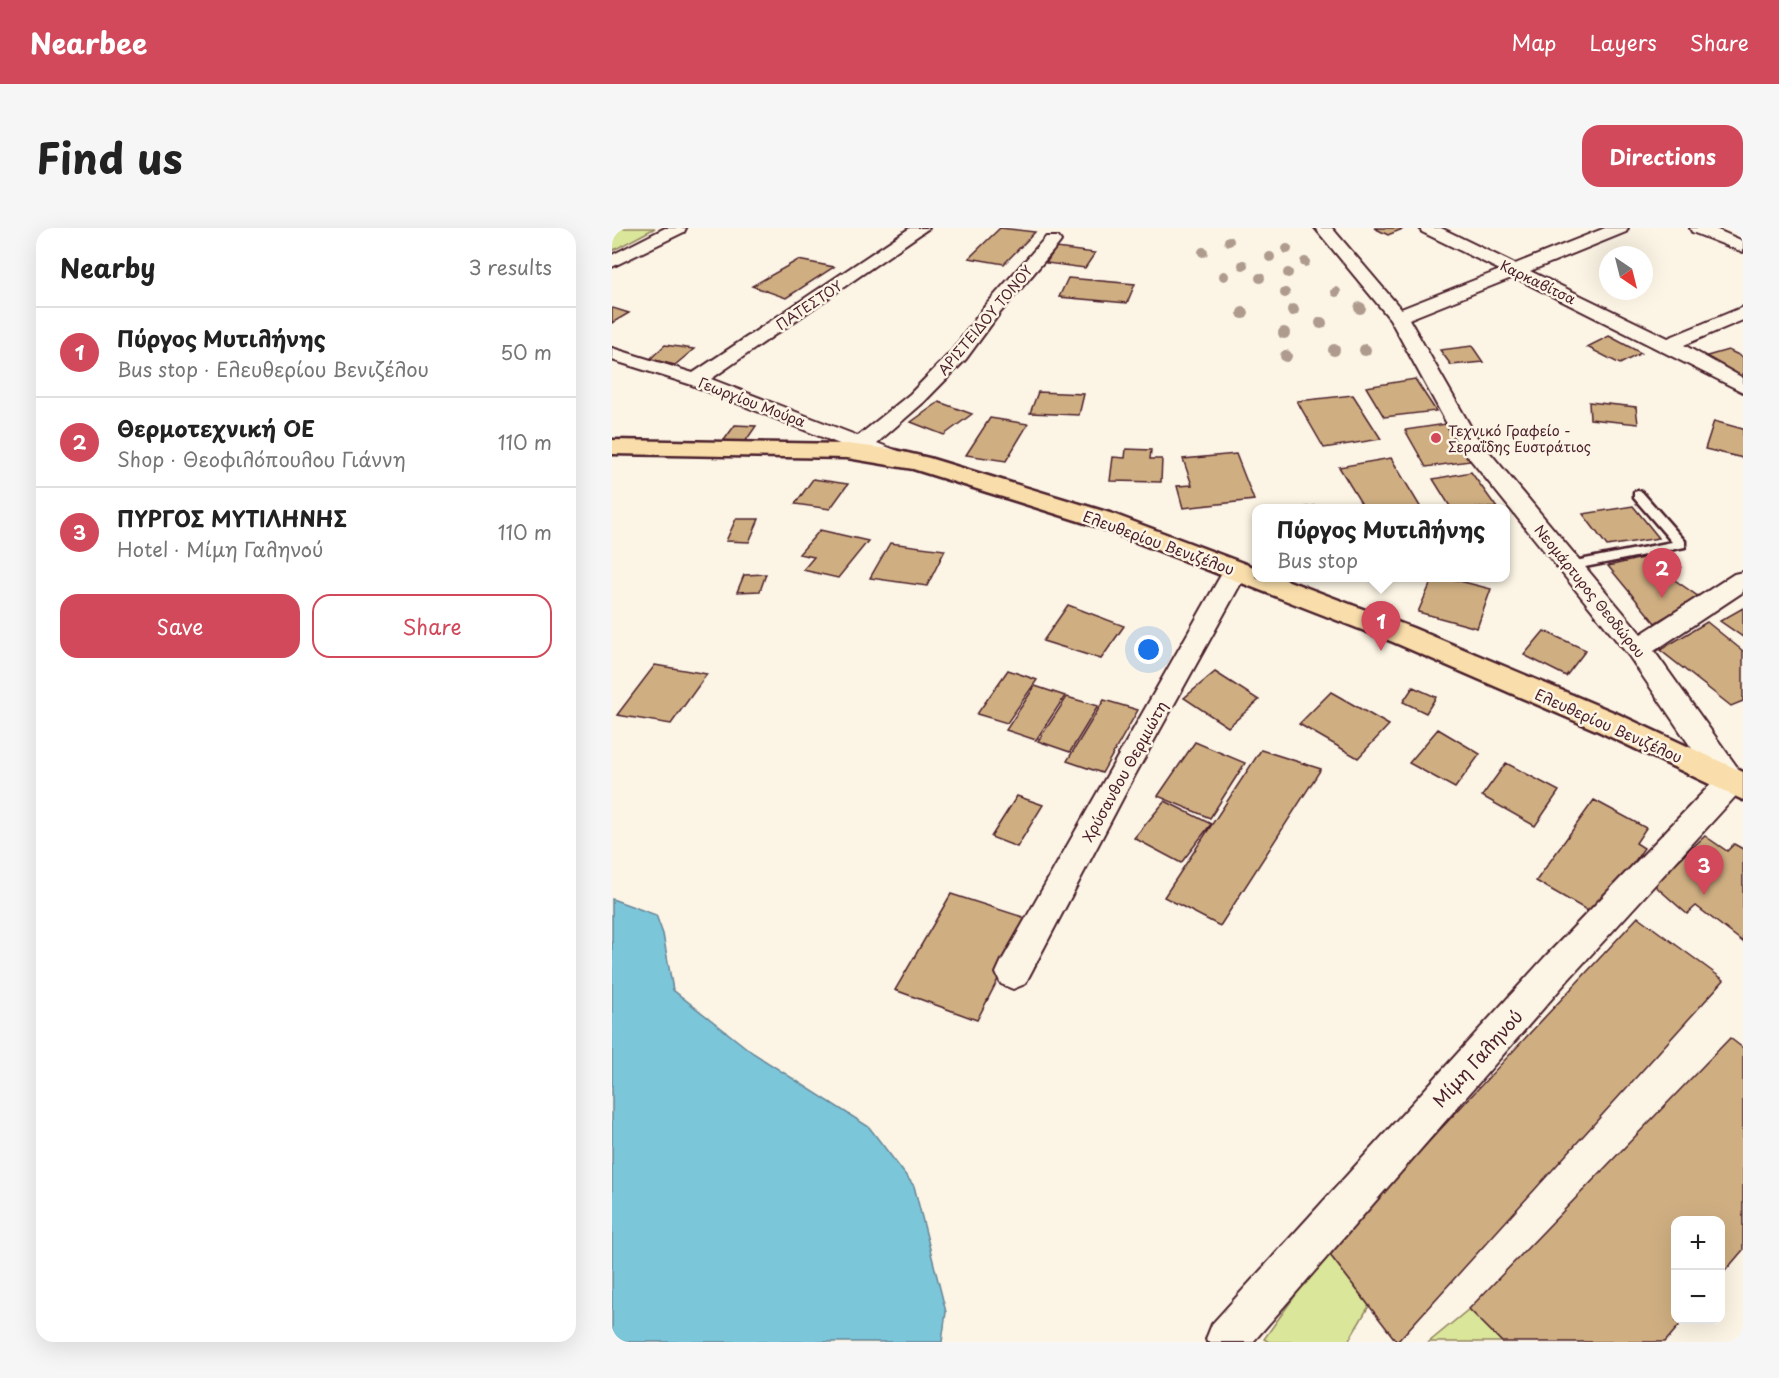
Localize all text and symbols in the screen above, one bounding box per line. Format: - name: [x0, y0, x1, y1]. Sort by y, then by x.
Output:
- text: Nearbee: [30, 21, 147, 64]
- text: Map: [1512, 26, 1556, 58]
- text: Layers: [1589, 26, 1657, 58]
- text: Share: [1690, 26, 1749, 58]
- text: Find us: [36, 125, 183, 188]
- button: Directions: [1582, 125, 1743, 187]
- north arrow: [1599, 246, 1653, 300]
- text: Nearby: [60, 248, 155, 287]
- text: 3 results: [469, 252, 552, 282]
- street label: Καρκαβίτσα: [1497, 255, 1579, 309]
- street label: ΑΡΙΣΤΕΙΔΟΥ ΤΟΝΟΥ: [933, 260, 1038, 379]
- street label: ΠΑΤΕΣΤΟΥ: [772, 275, 847, 335]
- text: Πύργος Μυτιλήνης: [117, 321, 326, 354]
- text: 1: [75, 337, 84, 367]
- text: 50 m: [500, 337, 552, 367]
- text: Bus stop · Ελευθερίου Βενιζέλου: [117, 354, 429, 384]
- street label: Γεωργίου Μούρα: [695, 372, 809, 432]
- text: Θερμοτεχνική ΟΕ: [117, 411, 315, 444]
- place label: Τεχνικό Γραφείο - Σεραΐδης Ευστράτιος: [1448, 420, 1591, 457]
- text: 2: [72, 427, 87, 457]
- text: 110 m: [498, 427, 552, 457]
- marker: Τεχνικό Γραφείο - Σεραΐδης Ευστράτιος: [1429, 431, 1443, 445]
- text: Shop · Θεοφιλόπουλου Γιάννη: [117, 444, 406, 474]
- text: ΠΥΡΓΟΣ ΜΥΤΙΛΗΝΗΣ: [117, 501, 347, 534]
- street label: Ελευθερίου Βενιζέλου: [1080, 504, 1238, 580]
- popup: [1252, 504, 1510, 582]
- text: Πύργος Μυτιλήνης: [1277, 512, 1485, 545]
- text: 3: [73, 517, 86, 547]
- text: 110 m: [498, 517, 552, 547]
- street label: Νεομάρτυρος Θεοδώρου: [1530, 520, 1650, 662]
- text: Hotel · Μίμη Γαληνού: [117, 534, 323, 564]
- text: Bus stop: [1277, 545, 1358, 575]
- pin: 2: [1642, 548, 1682, 598]
- button: Save: [60, 594, 300, 658]
- button: Share: [312, 594, 552, 658]
- pin: 1: [1362, 602, 1400, 651]
- your location: [1134, 635, 1163, 664]
- street label: Ελευθερίου Βενιζέλου: [1531, 682, 1687, 768]
- street label: Χρύσανθου Θερμιώτη: [1076, 696, 1172, 846]
- pin: 3: [1684, 846, 1724, 895]
- street label: Μίμη Γαληνού: [1426, 1003, 1528, 1113]
- map controls: [1671, 1216, 1725, 1324]
- button: +: [1671, 1216, 1725, 1270]
- button: −: [1671, 1270, 1725, 1324]

